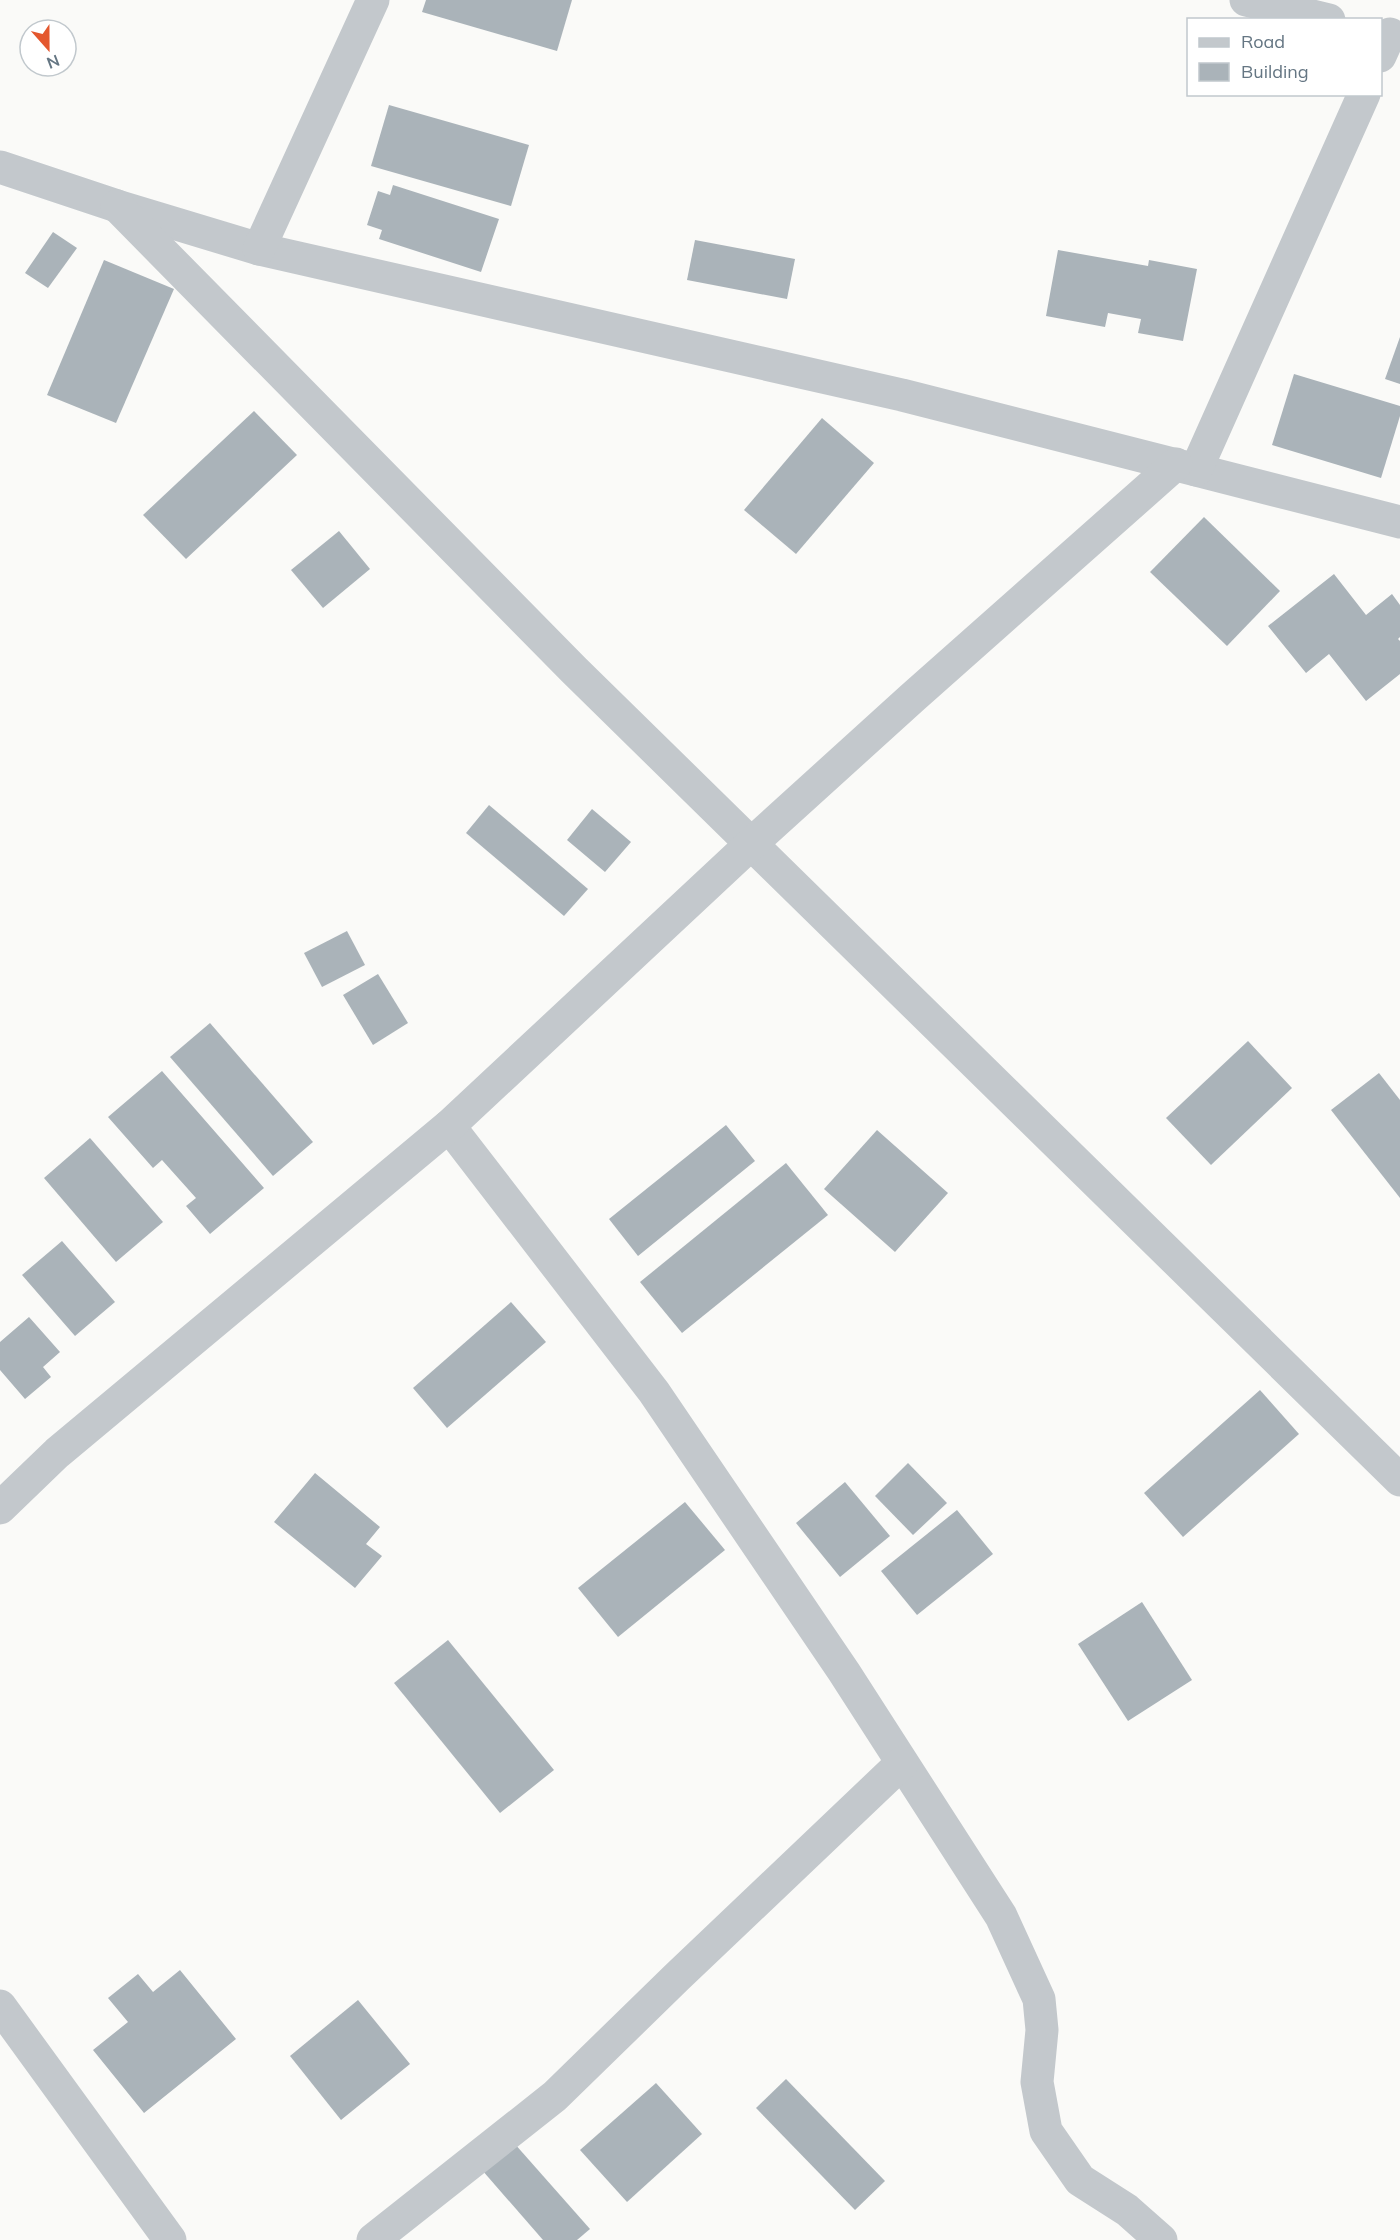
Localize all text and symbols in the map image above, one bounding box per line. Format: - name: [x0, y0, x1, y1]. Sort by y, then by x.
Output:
- north arrow: [18, 18, 78, 78]
- legend: [1187, 18, 1382, 96]
- text: Road: [1241, 30, 1285, 53]
- text: N: [44, 51, 63, 74]
- text: Building: [1241, 60, 1309, 83]

